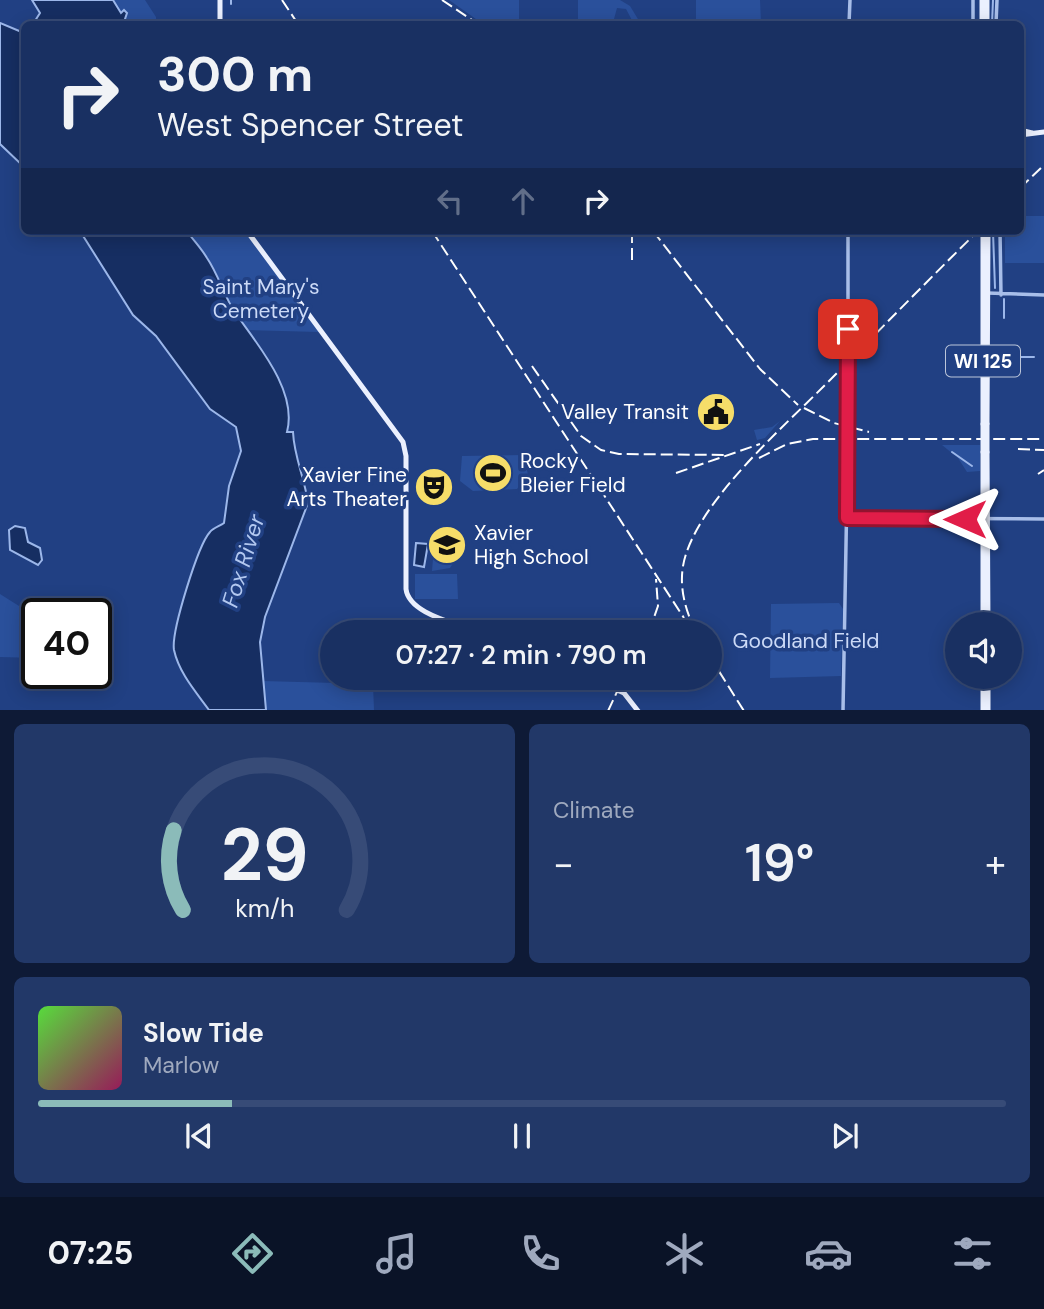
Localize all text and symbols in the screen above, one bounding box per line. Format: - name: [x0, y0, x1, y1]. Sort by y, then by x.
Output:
- text: 300 m: [157, 42, 313, 106]
- icon: right: [42, 49, 133, 140]
- text: West Spencer Street: [157, 104, 464, 146]
- icon: left: [431, 182, 469, 220]
- icon: ahead: [504, 182, 542, 220]
- icon: right: [577, 182, 615, 220]
- park label: Saint Mary's Cemetery: [203, 273, 319, 325]
- pin: [818, 299, 878, 359]
- icon: arrive: [829, 310, 867, 348]
- road number: WI 125: [946, 346, 1020, 376]
- public building icon: Valley Transit: [695, 391, 737, 433]
- place label: Valley Transit: [561, 398, 689, 426]
- place label: Rocky Bleier Field: [520, 447, 626, 499]
- sports icon: Rocky Bleier Field: [472, 452, 514, 494]
- place label: Xavier Fine Arts Theater: [286, 461, 407, 513]
- theatre icon: Xavier Fine Arts Theater: [413, 466, 455, 508]
- position arrow: [928, 482, 1002, 556]
- water label: Fox River: [215, 509, 272, 611]
- place label: Xavier High School: [474, 519, 589, 571]
- school or university icon: Xavier High School: [426, 524, 468, 566]
- speed limit sign: 40: [21, 598, 112, 689]
- map controls: [945, 612, 1022, 689]
- button: sound: [945, 612, 1022, 689]
- park label: Goodland Field: [733, 627, 879, 655]
- text: 07:27 · 2 min · 790 m: [396, 638, 646, 672]
- text: Climate: [553, 795, 635, 825]
- text: 29: [221, 808, 308, 903]
- text: 19°: [745, 829, 814, 897]
- text: −: [553, 839, 574, 889]
- text: +: [985, 839, 1006, 889]
- text: km/h: [235, 891, 294, 924]
- text: Slow Tide: [143, 1016, 264, 1050]
- text: Marlow: [143, 1050, 219, 1080]
- icon: previous: [180, 1117, 218, 1155]
- icon: pause: [503, 1117, 541, 1155]
- icon: next: [826, 1117, 864, 1155]
- icon: directions: [228, 1229, 277, 1278]
- icon: music: [372, 1229, 421, 1278]
- icon: phone: [516, 1229, 565, 1278]
- icon: climate: [660, 1229, 709, 1278]
- icon: car: [804, 1229, 853, 1278]
- icon: filters: [948, 1229, 997, 1278]
- text: 07:25: [47, 1232, 133, 1274]

